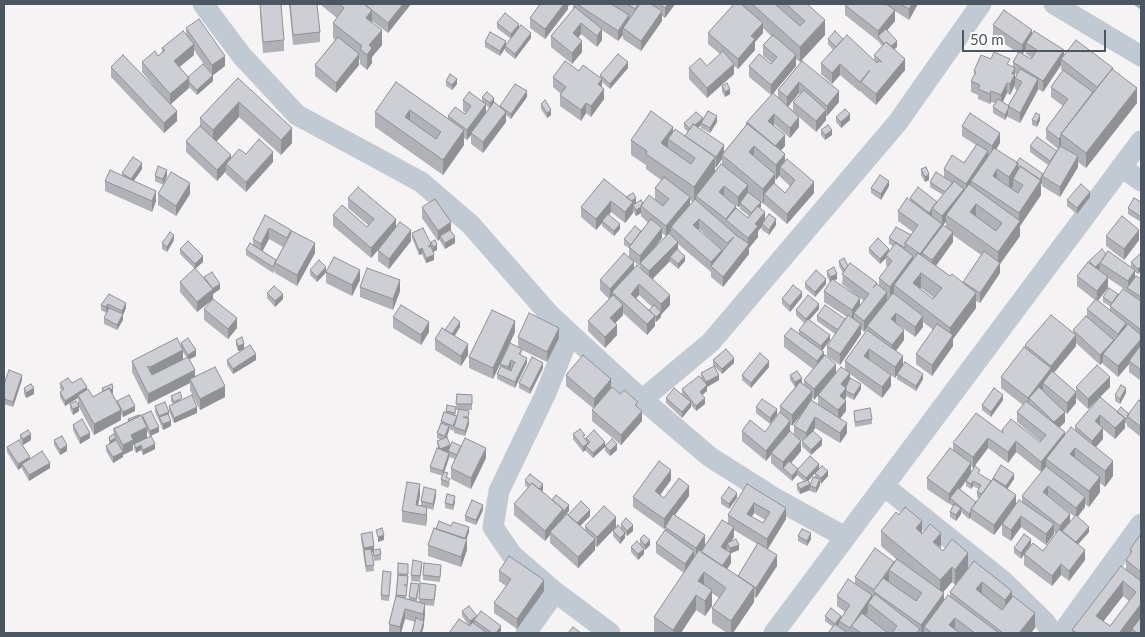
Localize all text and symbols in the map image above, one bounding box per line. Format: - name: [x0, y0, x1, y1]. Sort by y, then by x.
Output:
- scale bar: [965, 20, 1109, 52]
- text: 50 m: [970, 30, 1004, 48]

